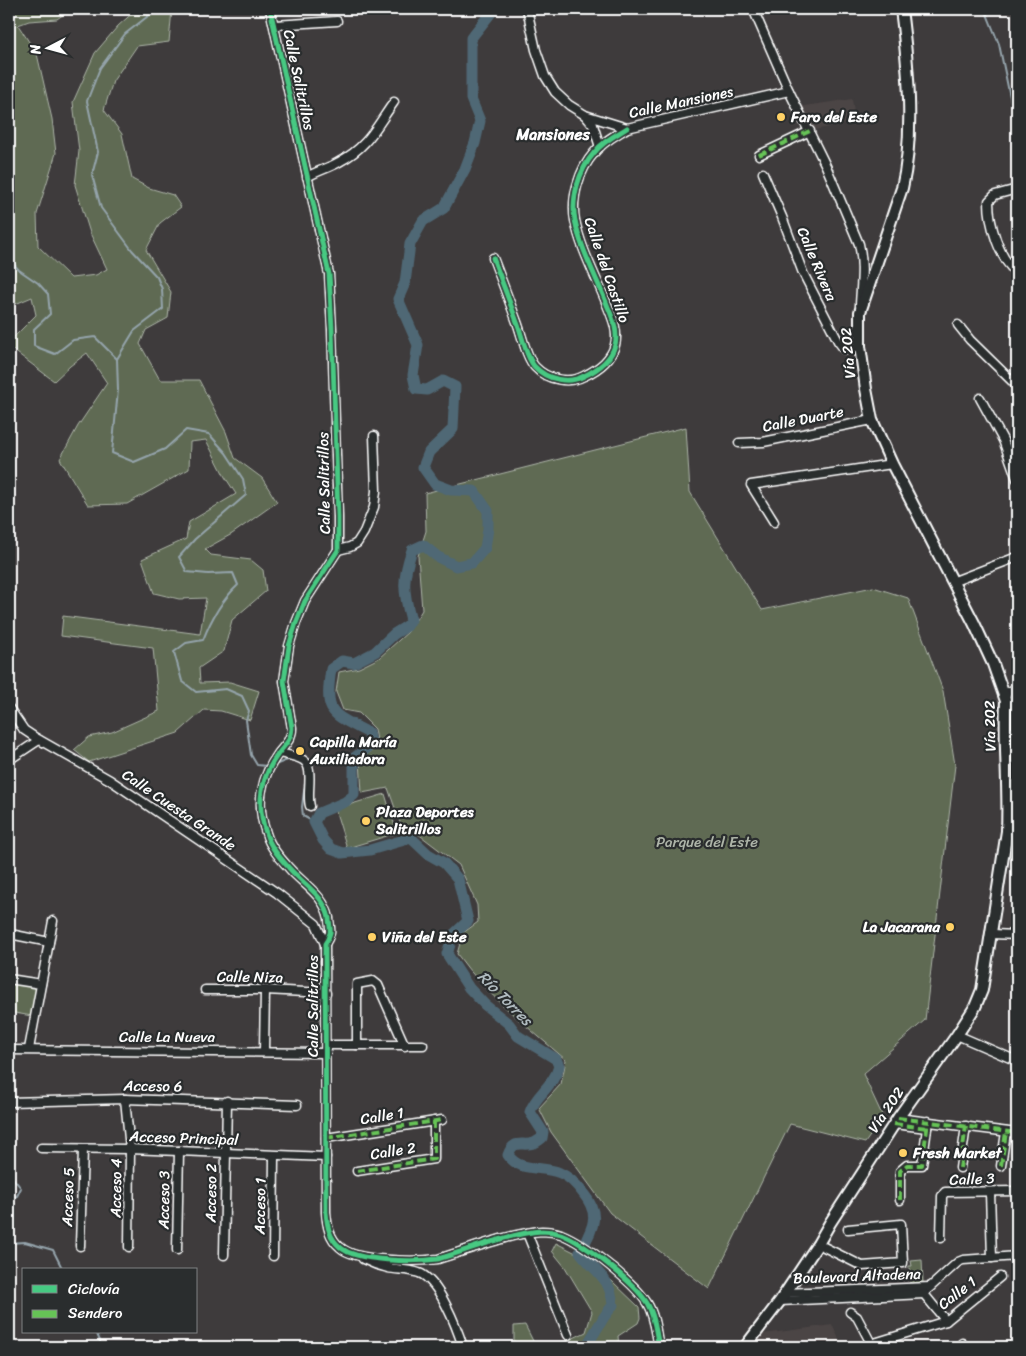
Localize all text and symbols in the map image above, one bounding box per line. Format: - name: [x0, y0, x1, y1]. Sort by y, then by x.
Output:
- north arrow: [22, 22, 72, 72]
- street label: Calle Salitrillos: [276, 27, 322, 133]
- text: N: [23, 43, 49, 56]
- street label: Calle Mansiones: [627, 78, 736, 126]
- place label: Faro del Este: [790, 104, 877, 130]
- marker: Faro del Este: [775, 111, 787, 123]
- district label: Mansiones: [515, 120, 590, 149]
- street label: Calle del Castillo: [577, 214, 637, 327]
- street label: Calle Rivera: [790, 223, 845, 306]
- street label: Vía 202: [833, 326, 863, 380]
- street label: Calle Duarte: [760, 398, 846, 440]
- street label: Calle Salitrillos: [310, 432, 338, 534]
- street label: Vía 202: [977, 700, 1003, 752]
- place label: Capilla María Auxiliadora: [309, 729, 397, 772]
- marker: Capilla María Auxiliadora: [294, 745, 306, 757]
- street label: Calle Cuesta Grande: [117, 762, 242, 858]
- place label: Plaza Deportes Salitrillos: [375, 799, 475, 842]
- marker: Plaza Deportes Salitrillos: [360, 815, 372, 827]
- park label: Parque del Este: [656, 829, 758, 855]
- place label: La Jacarana: [863, 914, 940, 940]
- marker: La Jacarana: [944, 921, 956, 933]
- place label: Viña del Este: [382, 924, 467, 950]
- marker: Viña del Este: [366, 931, 378, 943]
- street label: Calle Salitrillos: [300, 955, 326, 1057]
- street label: Calle Niza: [217, 963, 284, 991]
- water label: Río Torres: [470, 963, 541, 1034]
- street label: Calle La Nueva: [119, 1024, 216, 1050]
- street label: Acceso 6: [122, 1072, 183, 1100]
- street label: Vía 202: [861, 1081, 911, 1139]
- street label: Calle 1: [358, 1100, 406, 1132]
- street label: Acceso Principal: [128, 1123, 240, 1153]
- street label: Calle 2: [368, 1135, 418, 1167]
- place label: Fresh Market: [912, 1140, 1002, 1166]
- marker: Fresh Market: [897, 1147, 909, 1159]
- street label: Acceso 4: [102, 1158, 130, 1219]
- street label: Acceso 2: [197, 1163, 225, 1224]
- street label: Calle 3: [949, 1165, 995, 1193]
- street label: Acceso 5: [54, 1167, 82, 1228]
- street label: Acceso 3: [150, 1171, 178, 1230]
- street label: Acceso 1: [246, 1177, 273, 1236]
- street label: Boulevard Altadena: [793, 1261, 922, 1291]
- legend: [22, 1268, 198, 1334]
- street label: Calle 1: [932, 1269, 982, 1317]
- text: Ciclovía: [68, 1276, 120, 1302]
- text: Sendero: [68, 1300, 123, 1326]

